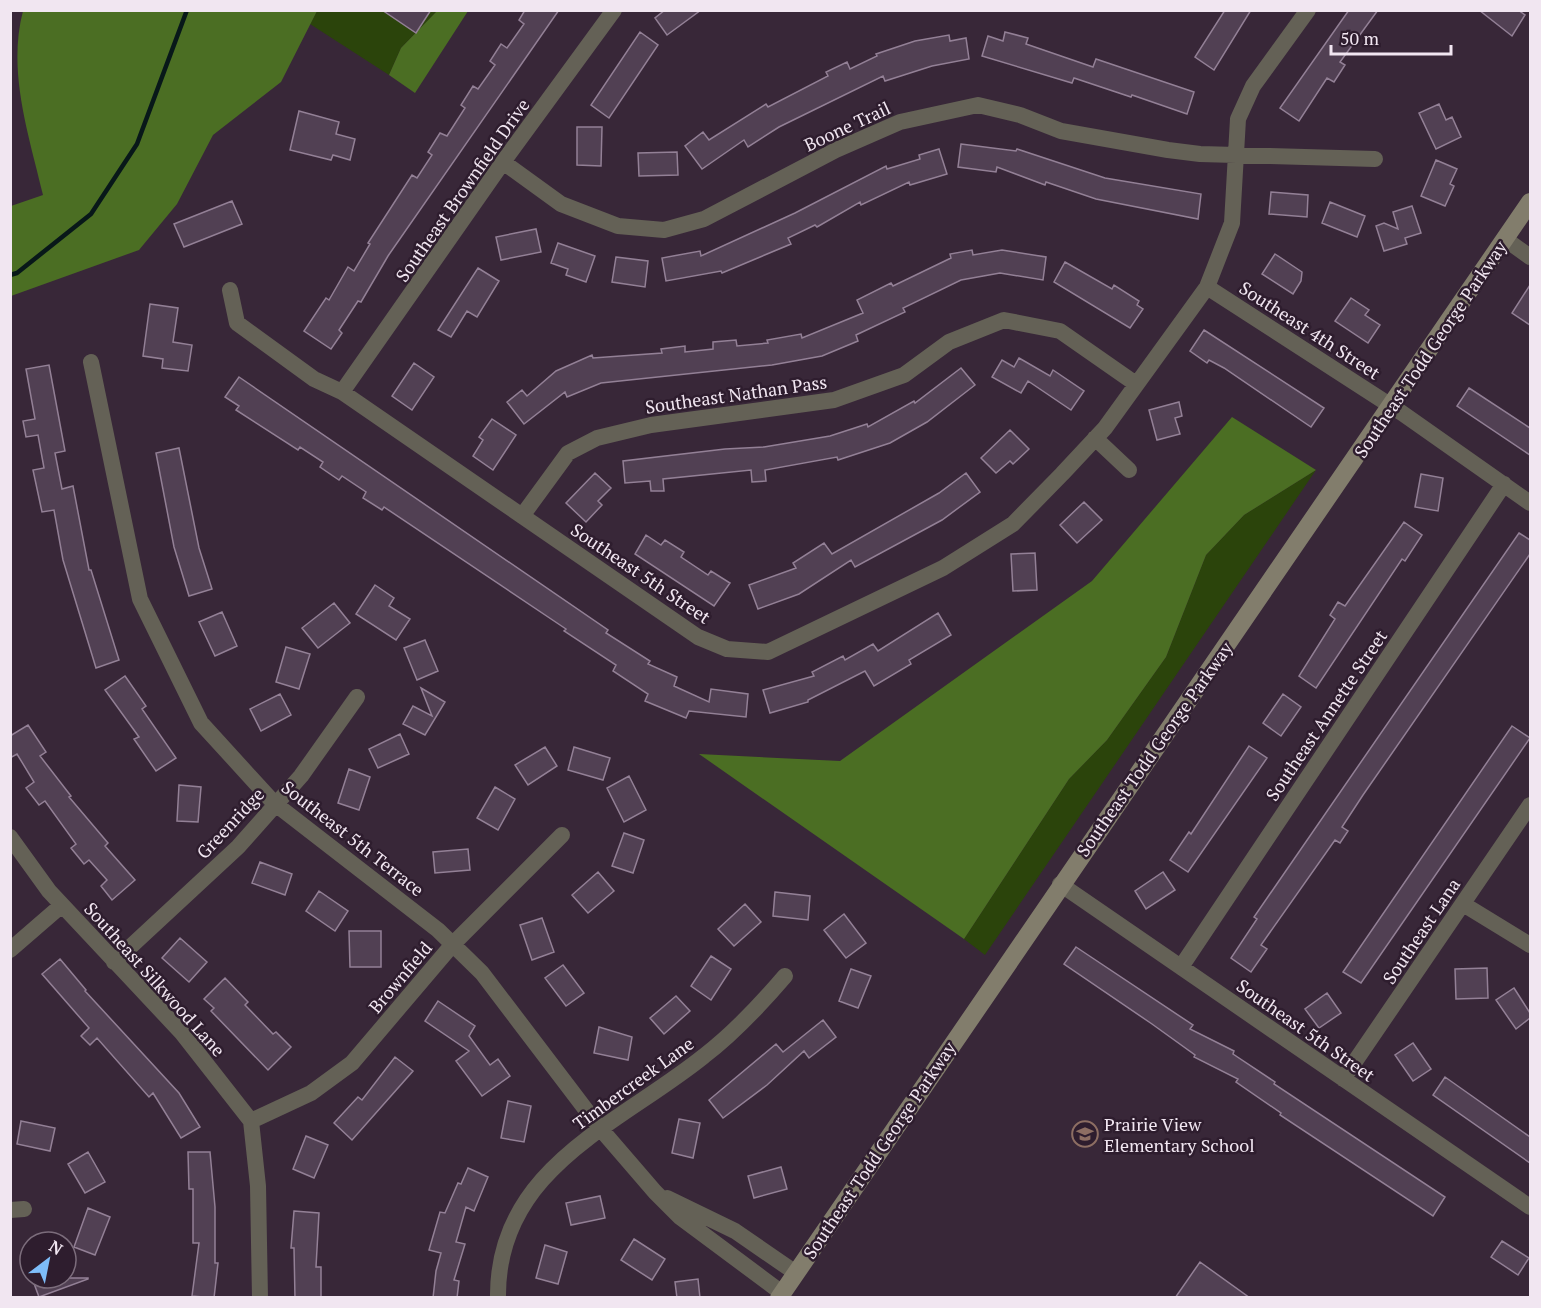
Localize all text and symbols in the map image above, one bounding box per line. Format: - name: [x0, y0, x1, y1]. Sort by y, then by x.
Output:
- scale bar: [1331, 18, 1451, 56]
- text: 50 m: [1340, 26, 1380, 50]
- street label: Southeast Brownfield Drive: [390, 94, 534, 286]
- street label: Boone Trail: [800, 96, 894, 156]
- street label: Southeast Todd George Parkway: [1348, 235, 1512, 462]
- street label: Southeast 4th Street: [1235, 275, 1385, 385]
- street label: Southeast Nathan Pass: [644, 369, 828, 419]
- street label: Southeast 5th Street: [567, 517, 716, 629]
- street label: Southeast Annette Street: [1260, 625, 1392, 805]
- street label: Southeast Todd George Parkway: [1070, 636, 1238, 861]
- street label: Southeast 5th Terrace: [277, 775, 429, 901]
- street label: Greenridge: [191, 782, 269, 864]
- street label: Southeast Lana: [1377, 873, 1465, 989]
- street label: Southeast Silkwood Lane: [79, 897, 231, 1061]
- street label: Brownfield: [363, 936, 437, 1018]
- street label: Southeast 5th Street: [1232, 973, 1380, 1087]
- street label: Timbercreek Lane: [568, 1031, 698, 1135]
- street label: Southeast Todd George Parkway: [797, 1036, 961, 1263]
- place label: Prairie View Elementary School: [1104, 1112, 1255, 1157]
- school or university icon: Prairie View Elementary School: [1070, 1119, 1100, 1149]
- north arrow: [18, 1230, 78, 1290]
- text: N: [45, 1235, 67, 1260]

